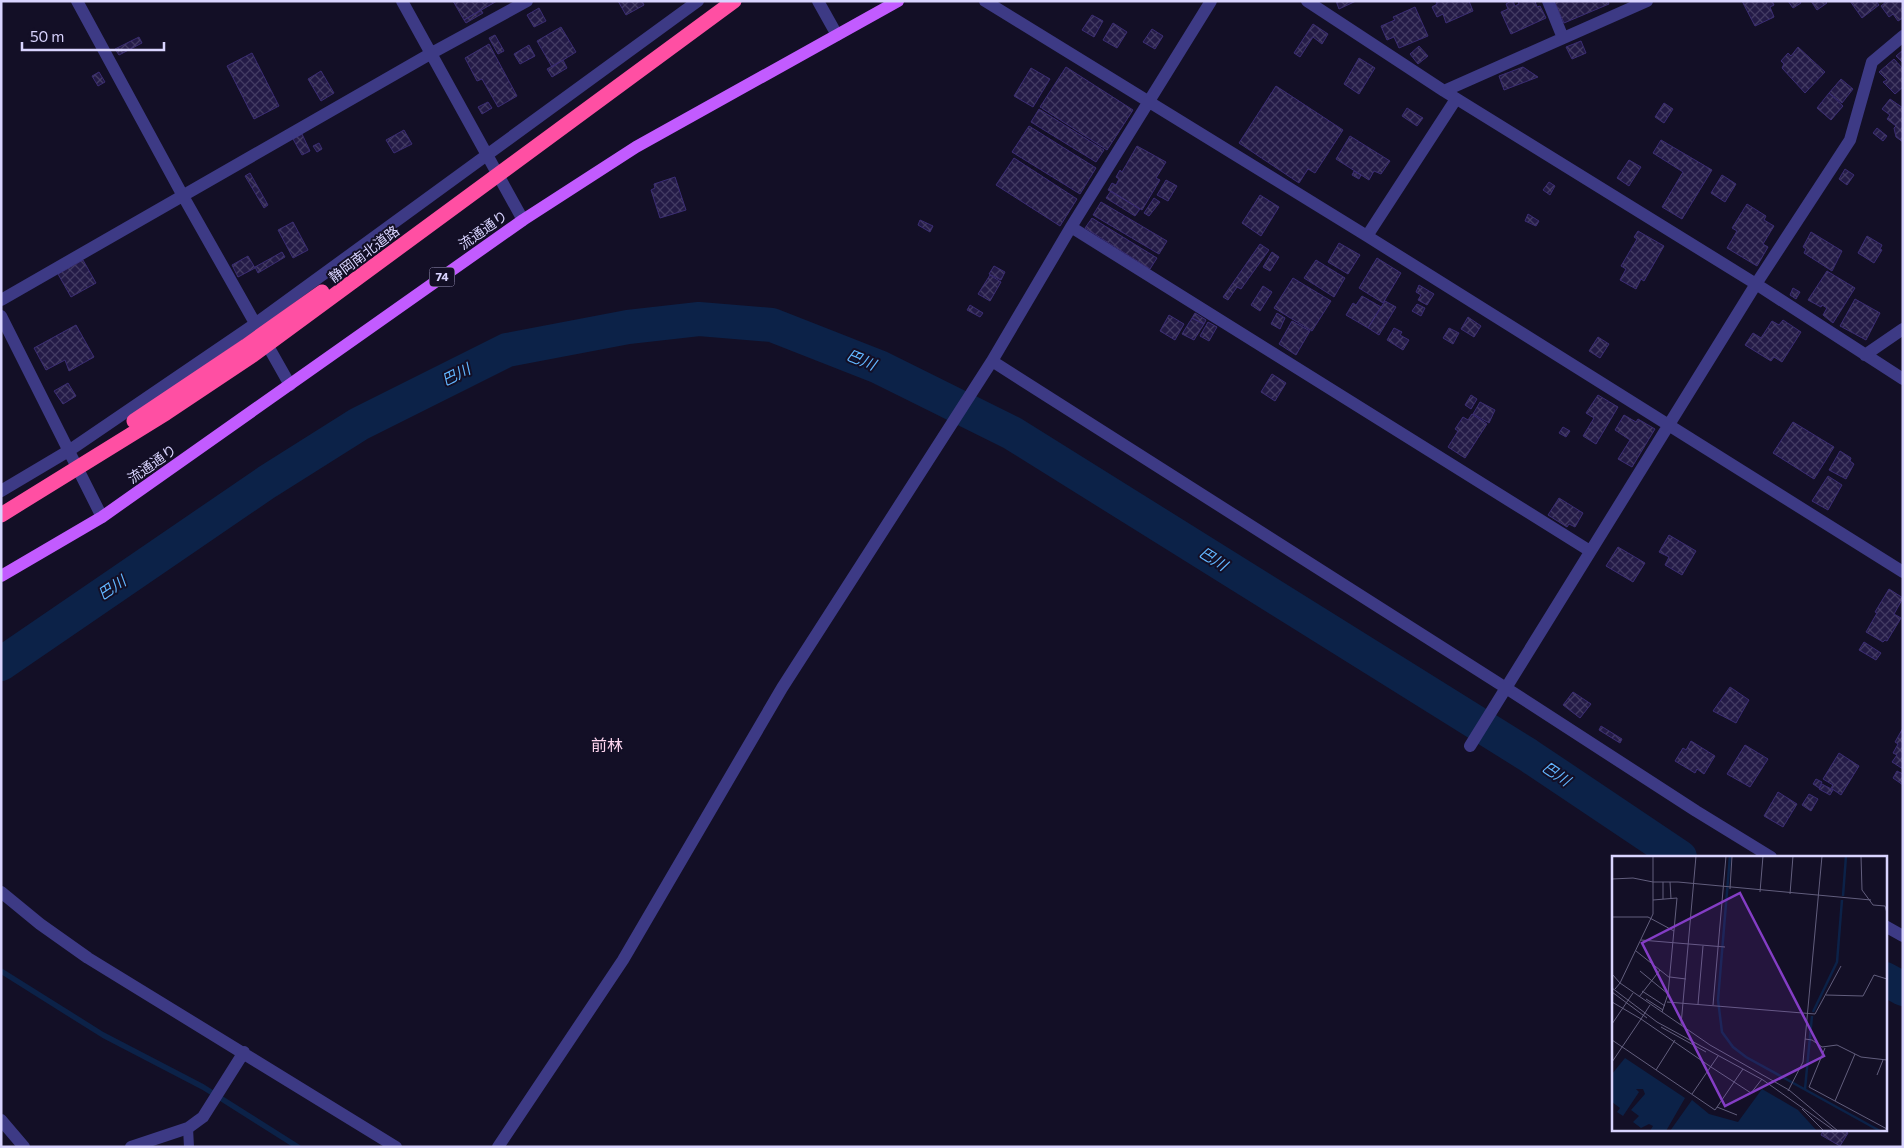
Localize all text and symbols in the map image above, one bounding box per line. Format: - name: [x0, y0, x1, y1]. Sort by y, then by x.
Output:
- scale bar: [22, 20, 165, 52]
- text: 50 m: [30, 27, 64, 45]
- street label: 流通通り: [455, 207, 511, 253]
- street label: 静岡南北道路: [325, 222, 402, 286]
- road number: 74: [430, 268, 454, 286]
- water label: 巴川: [844, 345, 881, 374]
- water label: 巴川: [438, 358, 475, 389]
- street label: 流通通り: [124, 441, 180, 487]
- water label: 巴川: [1196, 543, 1233, 575]
- water label: 巴川: [94, 570, 131, 603]
- district label: 前林: [591, 735, 623, 754]
- water label: 巴川: [1539, 757, 1576, 790]
- inset map: [1612, 856, 1886, 1130]

